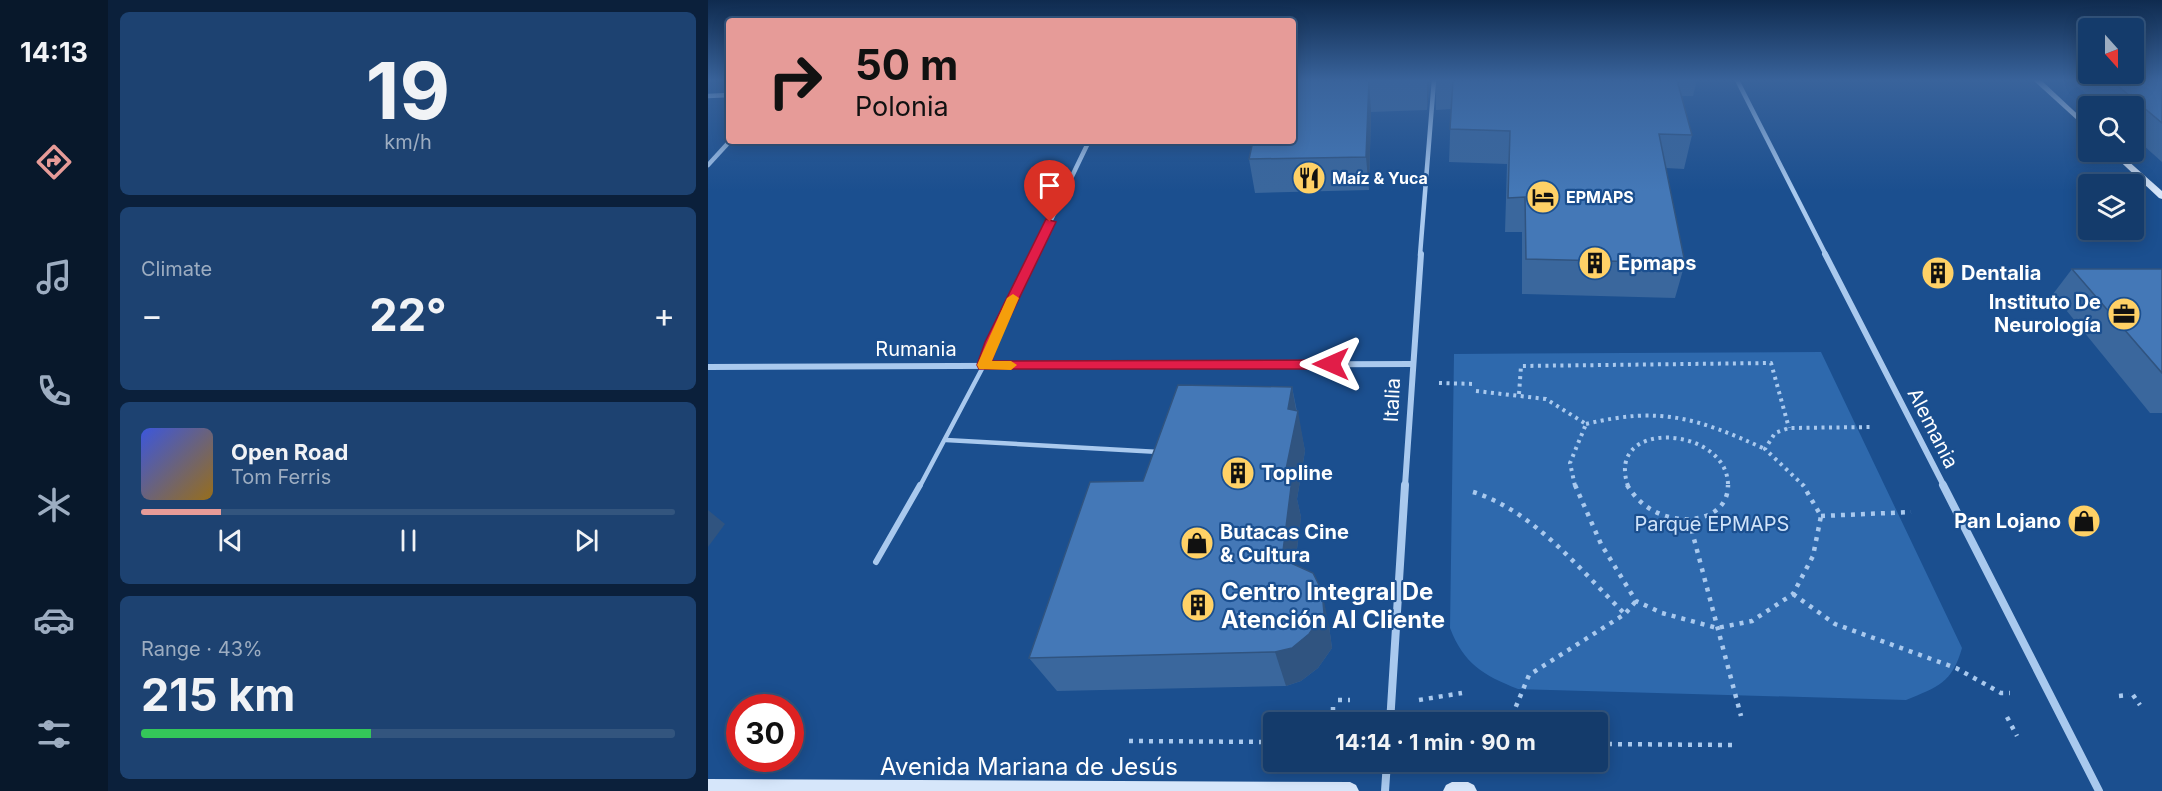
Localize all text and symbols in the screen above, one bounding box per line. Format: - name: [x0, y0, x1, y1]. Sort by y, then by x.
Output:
- north arrow: [2078, 18, 2144, 84]
- map controls: [2078, 18, 2144, 240]
- text: 14:13: [20, 36, 88, 69]
- text: 50 m: [855, 39, 958, 90]
- icon: right: [756, 42, 834, 120]
- text: 19: [366, 43, 450, 138]
- text: Polonia: [855, 90, 949, 123]
- button: search: [2078, 96, 2144, 162]
- text: km/h: [384, 130, 432, 154]
- icon: directions: [33, 141, 75, 183]
- pin: [1024, 160, 1075, 222]
- restaurant icon: Maíz & Yuca: [1291, 160, 1327, 196]
- place label: Maíz & Yuca: [1332, 168, 1428, 188]
- icon: arrive: [1033, 169, 1066, 202]
- button: layers: [2078, 174, 2144, 240]
- hotel icon: EPMAPS: [1525, 179, 1561, 215]
- place label: EPMAPS: [1566, 187, 1634, 207]
- building icon: Epmaps: [1577, 245, 1613, 281]
- place label: Epmaps: [1618, 251, 1696, 275]
- building icon: Dentalia: [1920, 255, 1956, 291]
- icon: music: [33, 256, 75, 298]
- text: Climate: [141, 257, 212, 281]
- place label: Dentalia: [1961, 261, 2041, 285]
- text: 22°: [369, 287, 447, 342]
- place label: Instituto De Neurología: [1989, 290, 2101, 337]
- text: −: [141, 295, 163, 335]
- text: +: [653, 295, 675, 335]
- office icon: Instituto De Neurología: [2106, 296, 2142, 332]
- position arrow: [1299, 332, 1363, 396]
- street label: Rumania: [875, 337, 957, 361]
- icon: phone: [33, 370, 75, 412]
- street label: Italia: [1379, 377, 1405, 423]
- street label: Alemania: [1903, 384, 1963, 472]
- text: Open Road: [231, 439, 348, 465]
- building icon: Topline: [1220, 455, 1256, 491]
- place label: Topline: [1261, 461, 1333, 485]
- text: Tom Ferris: [231, 465, 331, 489]
- icon: climate: [33, 484, 75, 526]
- shop icon: Pan Lojano: [2066, 503, 2102, 539]
- place label: Pan Lojano: [1954, 509, 2061, 533]
- park label: Parque EPMAPS: [1635, 512, 1789, 536]
- place label: Butacas Cine & Cultura: [1220, 520, 1349, 567]
- icon: previous: [214, 524, 247, 557]
- icon: pause: [392, 524, 425, 557]
- icon: next: [570, 524, 603, 557]
- shop icon: Butacas Cine & Cultura: [1179, 525, 1215, 561]
- place label: Centro Integral De Atención Al Cliente: [1221, 577, 1445, 634]
- building icon: Centro Integral De Atención Al Cliente: [1180, 587, 1216, 623]
- icon: car: [33, 599, 75, 641]
- text: Range · 43%: [141, 637, 263, 661]
- text: 215 km: [141, 667, 295, 722]
- speed limit sign: 30: [726, 694, 804, 772]
- icon: filters: [33, 713, 75, 755]
- text: 14:14 · 1 min · 90 m: [1335, 729, 1536, 755]
- street label: Avenida Mariana de Jesús: [880, 752, 1178, 781]

